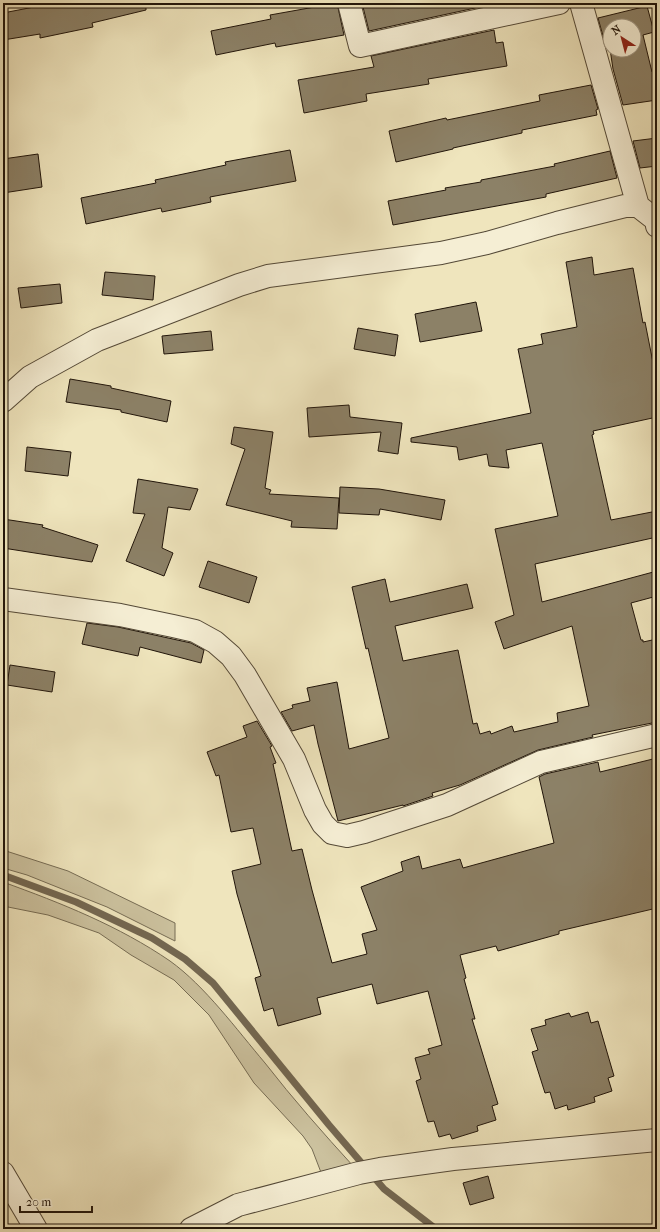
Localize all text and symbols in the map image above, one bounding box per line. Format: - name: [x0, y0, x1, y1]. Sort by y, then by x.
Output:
- north arrow: [602, 18, 642, 58]
- text: N: [609, 22, 624, 38]
- scale bar: [20, 1188, 92, 1214]
- text: 20 m: [26, 1195, 51, 1209]

